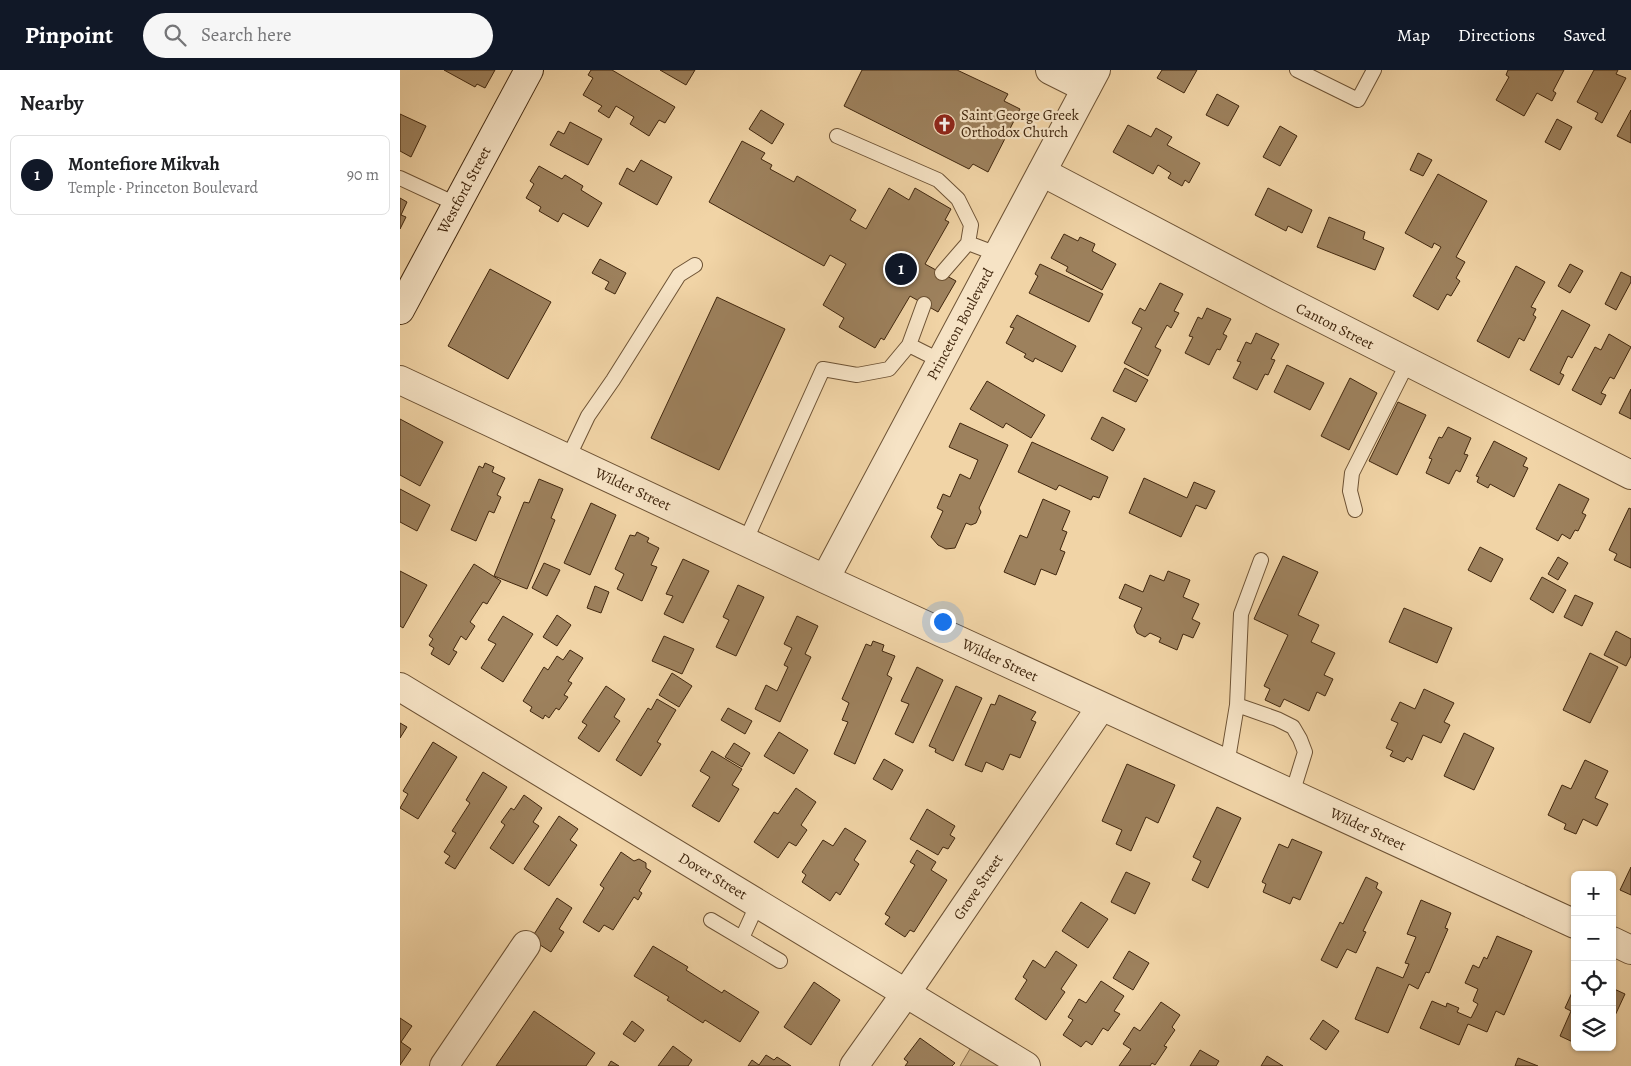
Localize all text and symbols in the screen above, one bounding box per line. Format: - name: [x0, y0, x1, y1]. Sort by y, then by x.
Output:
- search box: [143, 13, 493, 58]
- text: Pinpoint: [25, 19, 113, 51]
- icon: search: [161, 21, 189, 49]
- text: Search here: [201, 22, 291, 48]
- text: Map: [1397, 23, 1430, 47]
- text: Directions: [1458, 23, 1535, 47]
- text: Saved: [1563, 23, 1606, 47]
- text: Nearby: [20, 89, 83, 117]
- place label: Saint George Greek Orthodox Church: [961, 105, 1080, 142]
- church icon: Saint George Greek Orthodox Church: [933, 112, 957, 136]
- street label: Westford Street: [432, 143, 495, 238]
- text: Montefiore Mikvah: [68, 151, 220, 177]
- text: 1: [34, 164, 40, 186]
- text: 90 m: [347, 164, 379, 186]
- text: Temple · Princeton Boulevard: [68, 177, 258, 199]
- pin: 1: [885, 250, 917, 288]
- street label: Princeton Boulevard: [922, 263, 999, 384]
- street label: Canton Street: [1293, 298, 1377, 354]
- street label: Wilder Street: [591, 462, 674, 515]
- your location: [930, 609, 956, 635]
- street label: Wilder Street: [958, 633, 1041, 686]
- street label: Wilder Street: [1326, 802, 1409, 855]
- street label: Dover Street: [675, 848, 751, 904]
- street label: Grove Street: [949, 850, 1007, 924]
- map controls: [1571, 871, 1616, 1051]
- button: +: [1571, 871, 1616, 916]
- button: −: [1571, 916, 1616, 961]
- button: locate: [1571, 961, 1616, 1006]
- button: layers: [1571, 1006, 1616, 1051]

